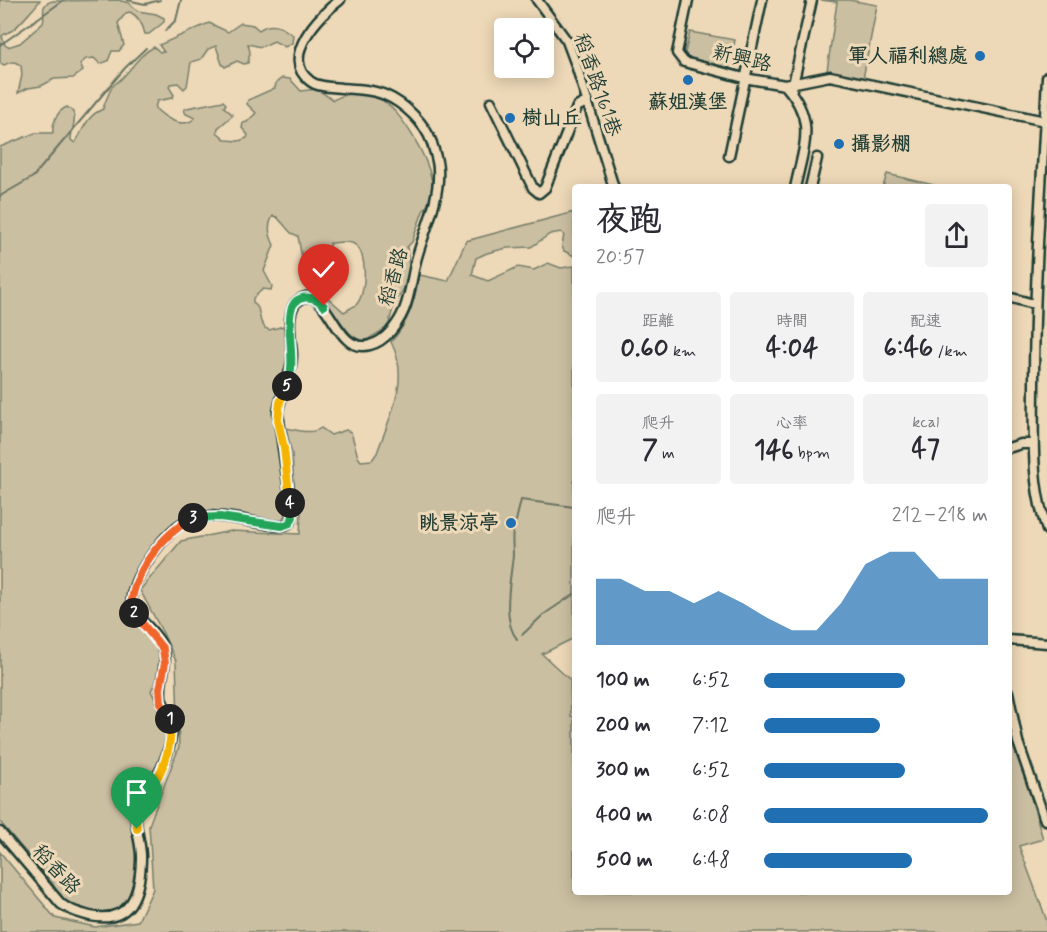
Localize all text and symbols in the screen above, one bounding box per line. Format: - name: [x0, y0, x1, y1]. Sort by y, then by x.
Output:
- map controls: [494, 18, 554, 78]
- button: locate: [494, 18, 554, 78]
- street label: 稻香路161巷: [567, 30, 628, 141]
- street label: 新興路: [710, 39, 775, 79]
- place label: 軍人福利總處: [848, 43, 968, 70]
- marker: 軍人福利總處: [973, 49, 987, 63]
- marker: 蘇姐漢堡: [681, 73, 695, 87]
- place label: 蘇姐漢堡: [648, 89, 728, 116]
- place label: 樹山丘: [522, 105, 582, 132]
- marker: 樹山丘: [503, 111, 517, 125]
- place label: 攝影棚: [851, 131, 911, 158]
- marker: 攝影棚: [832, 137, 846, 151]
- text: 夜跑: [596, 199, 662, 243]
- button: share: [925, 204, 988, 267]
- street label: 稻香路: [373, 243, 416, 310]
- pin: [298, 244, 349, 306]
- text: 20:57: [596, 244, 645, 271]
- icon: check: [307, 253, 340, 286]
- text: 距離: [642, 311, 674, 332]
- text: 時間: [776, 311, 808, 332]
- text: 配速: [910, 311, 942, 332]
- text: 0.60: [620, 332, 669, 366]
- text: 4:04: [766, 332, 818, 366]
- text: 6:46: [883, 332, 933, 366]
- text: km: [669, 341, 696, 362]
- text: /km: [933, 341, 968, 362]
- pin: 5: [272, 371, 302, 401]
- text: 5: [282, 375, 292, 396]
- text: kcal: [912, 412, 939, 433]
- text: 爬升: [642, 413, 674, 434]
- text: 心率: [776, 413, 808, 434]
- text: 47: [912, 433, 940, 467]
- text: 7: [642, 434, 658, 468]
- text: 146: [754, 434, 794, 468]
- text: m: [658, 443, 675, 464]
- text: bpm: [794, 443, 830, 464]
- pin: 4: [275, 488, 305, 518]
- text: 4: [285, 492, 295, 513]
- text: 212–218 m: [892, 502, 988, 529]
- pin: 3: [178, 503, 208, 533]
- text: 爬升: [596, 504, 636, 531]
- text: 3: [189, 507, 197, 528]
- place label: 眺景涼亭: [419, 510, 499, 537]
- marker: 眺景涼亭: [504, 516, 518, 530]
- pin: 2: [119, 598, 149, 628]
- text: 2: [130, 602, 138, 623]
- text: 100 m: [596, 667, 650, 694]
- text: 6:52: [692, 667, 730, 694]
- pin: 1: [155, 704, 185, 734]
- text: 1: [166, 708, 174, 729]
- text: 200 m: [596, 712, 651, 739]
- text: 7:12: [692, 712, 729, 739]
- text: 300 m: [596, 757, 650, 784]
- text: 6:52: [692, 757, 730, 784]
- pin: [111, 767, 162, 829]
- icon: arrive: [120, 776, 153, 809]
- text: 400 m: [596, 802, 652, 829]
- text: 6:08: [692, 802, 730, 829]
- street label: 稻香路: [26, 839, 87, 902]
- text: 500 m: [596, 847, 653, 874]
- text: 6:48: [692, 847, 730, 874]

